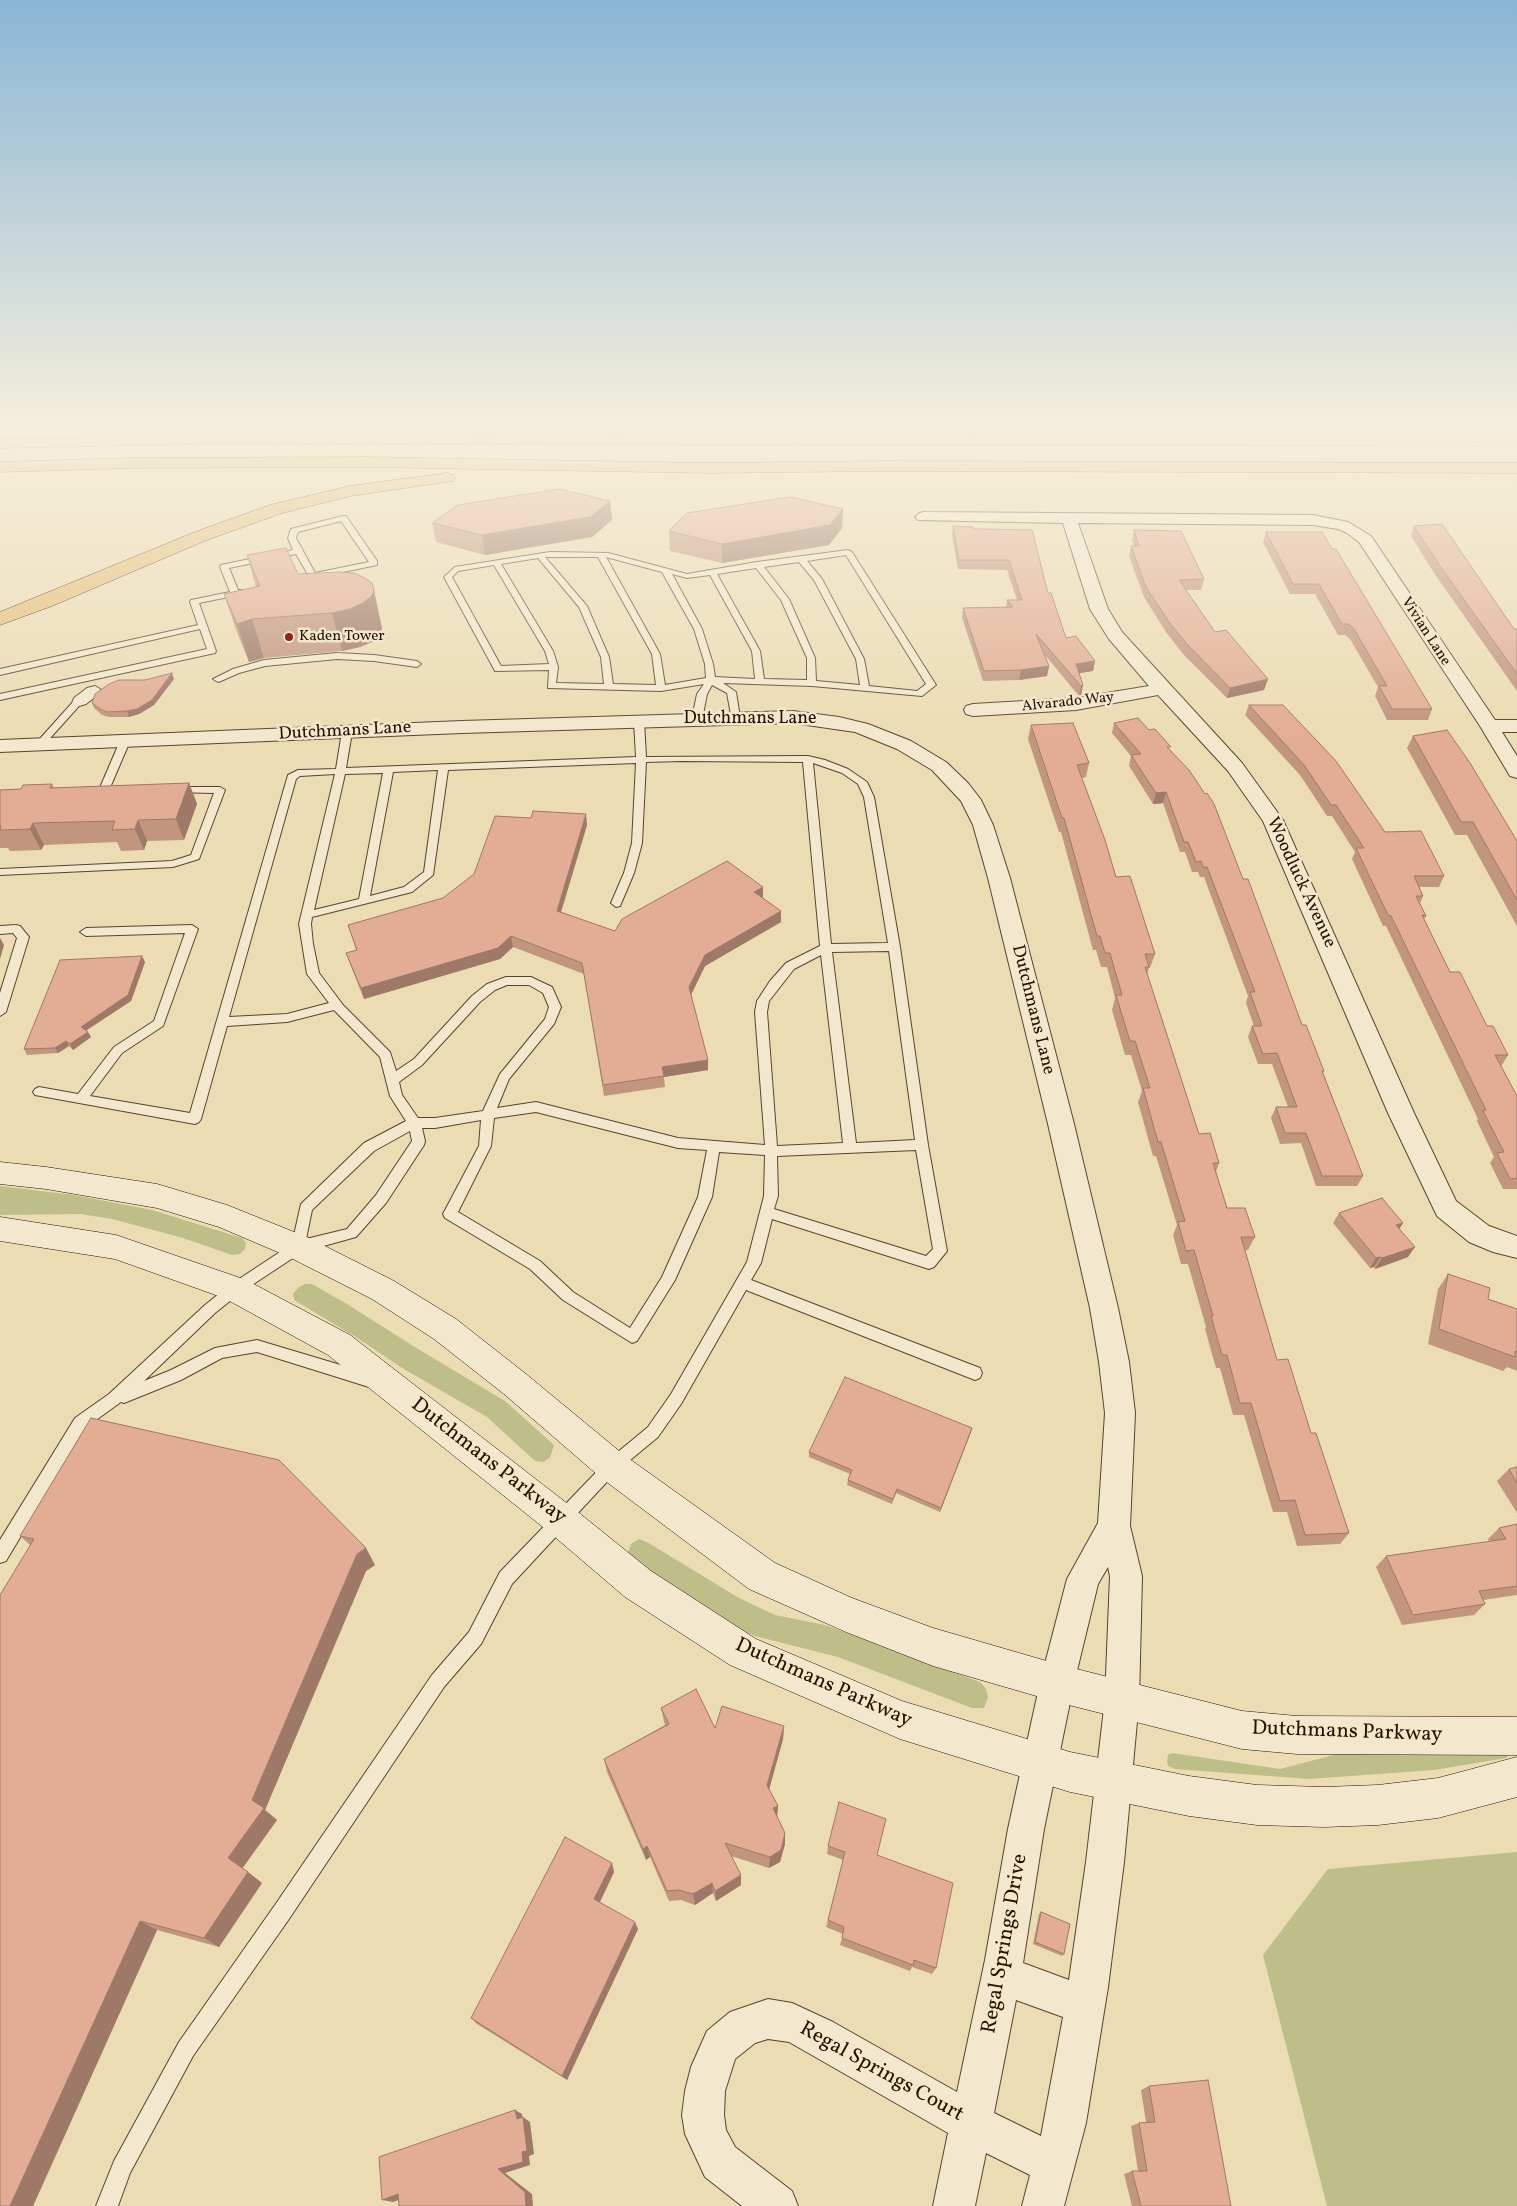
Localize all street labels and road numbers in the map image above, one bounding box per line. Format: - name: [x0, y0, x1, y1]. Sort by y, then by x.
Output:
- street label: Vivian Lane: [1396, 594, 1454, 670]
- street label: Alvarado Way: [1021, 689, 1115, 717]
- street label: Dutchmans Lane: [683, 709, 817, 731]
- street label: Dutchmans Lane: [278, 718, 412, 746]
- street label: Woodluck Avenue: [1260, 814, 1340, 952]
- street label: Dutchmans Lane: [1005, 943, 1059, 1077]
- street label: Dutchmans Parkway: [405, 1393, 571, 1531]
- street label: Dutchmans Parkway: [731, 1634, 915, 1734]
- street label: Dutchmans Parkway: [1251, 1717, 1443, 1749]
- street label: Regal Springs Drive: [978, 1852, 1034, 2036]
- street label: Regal Springs Court: [795, 2017, 967, 2129]

